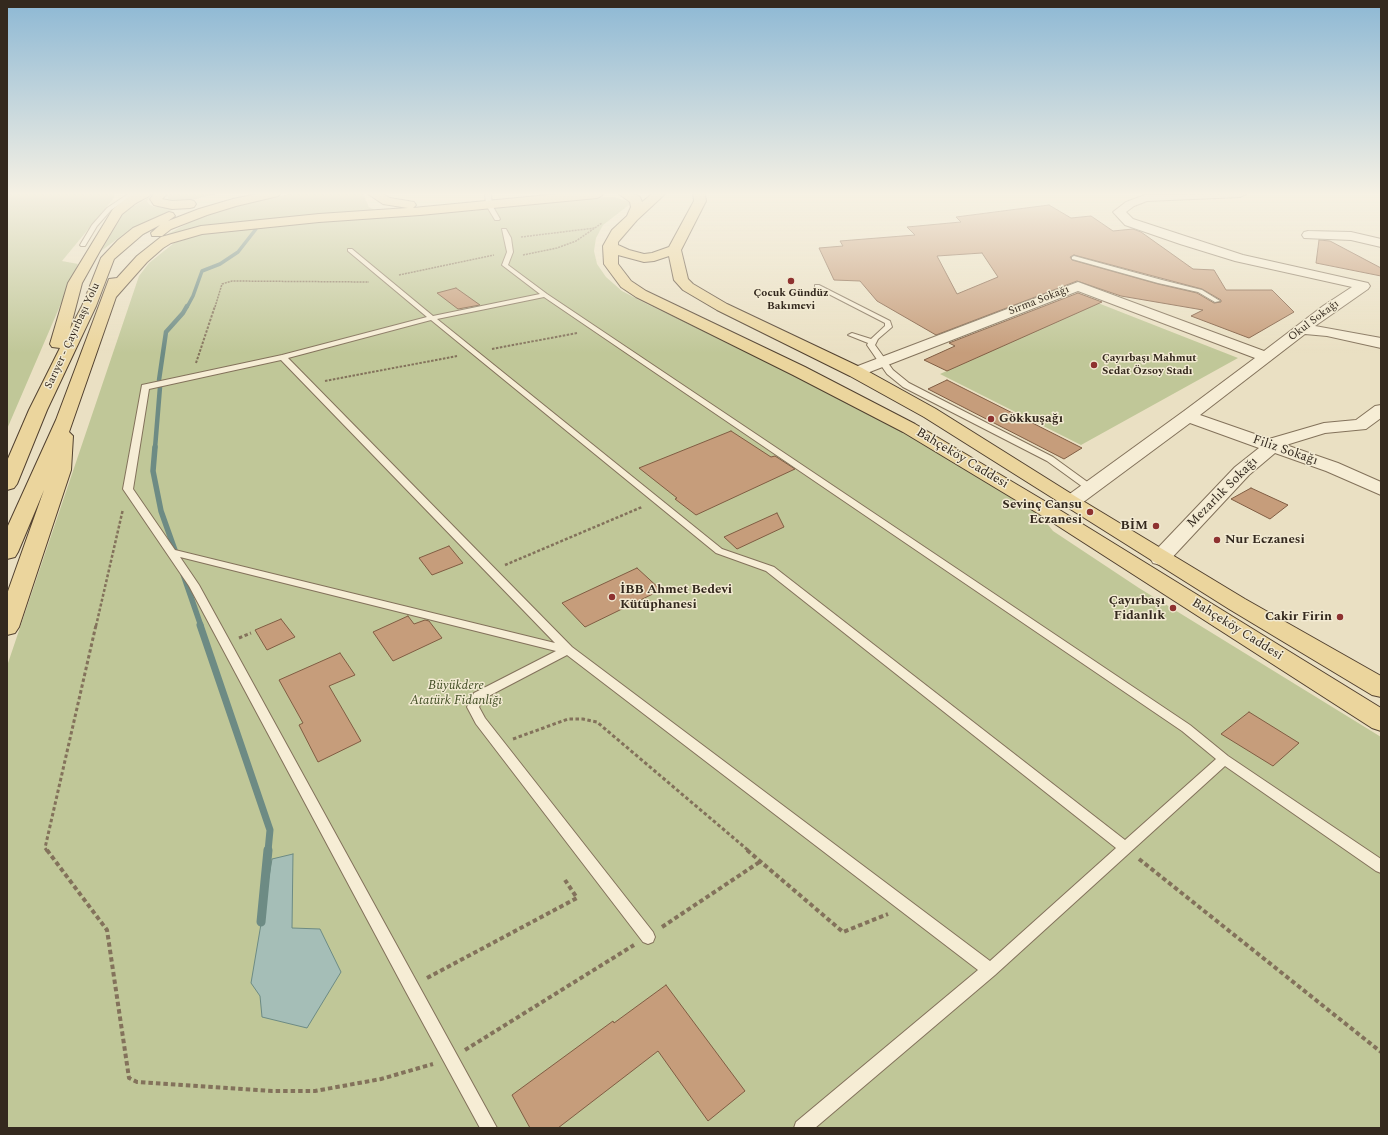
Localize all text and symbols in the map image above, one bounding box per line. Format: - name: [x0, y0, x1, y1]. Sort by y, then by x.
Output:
- marker: Çocuk Gündüz Bakımevi: [786, 276, 796, 286]
- street label: Sarıyer - Çayırbaşı Yolu: [43, 281, 103, 391]
- street label: Sırma Sokağı: [1007, 283, 1071, 319]
- place label: Çocuk Gündüz Bakımevi: [753, 287, 829, 313]
- street label: Okul Sokağı: [1286, 298, 1342, 344]
- place label: Çayırbaşı Mahmut Sedat Özsoy Stadı: [1102, 352, 1196, 378]
- marker: Çayırbaşı Mahmut Sedat Özsoy Stadı: [1089, 360, 1099, 370]
- place label: Gökkuşağı: [999, 411, 1063, 427]
- marker: Gökkuşağı: [986, 414, 996, 424]
- street label: Bahçeköy Caddesi: [913, 425, 1011, 493]
- street label: Filiz Sokağı: [1250, 433, 1320, 469]
- street label: Mezarlık Sokağı: [1184, 454, 1262, 532]
- place label: Sevinç Cansu Eczanesi: [1002, 497, 1082, 528]
- marker: Sevinç Cansu Eczanesi: [1085, 507, 1095, 517]
- place label: BİM: [1121, 518, 1148, 534]
- marker: BİM: [1151, 521, 1161, 531]
- place label: Nur Eczanesi: [1225, 532, 1305, 548]
- marker: Nur Eczanesi: [1212, 535, 1222, 545]
- place label: İBB Ahmet Bedevi Kütüphanesi: [620, 582, 732, 613]
- marker: İBB Ahmet Bedevi Kütüphanesi: [607, 592, 617, 602]
- place label: Çayırbaşı Fidanlık: [1109, 593, 1165, 624]
- street label: Bahçeköy Caddesi: [1188, 596, 1286, 664]
- marker: Çayırbaşı Fidanlık: [1168, 603, 1178, 613]
- place label: Cakir Firin: [1265, 609, 1332, 625]
- marker: Cakir Firin: [1335, 612, 1345, 622]
- park label: Büyükdere Atatürk Fidanlığı: [410, 678, 502, 709]

